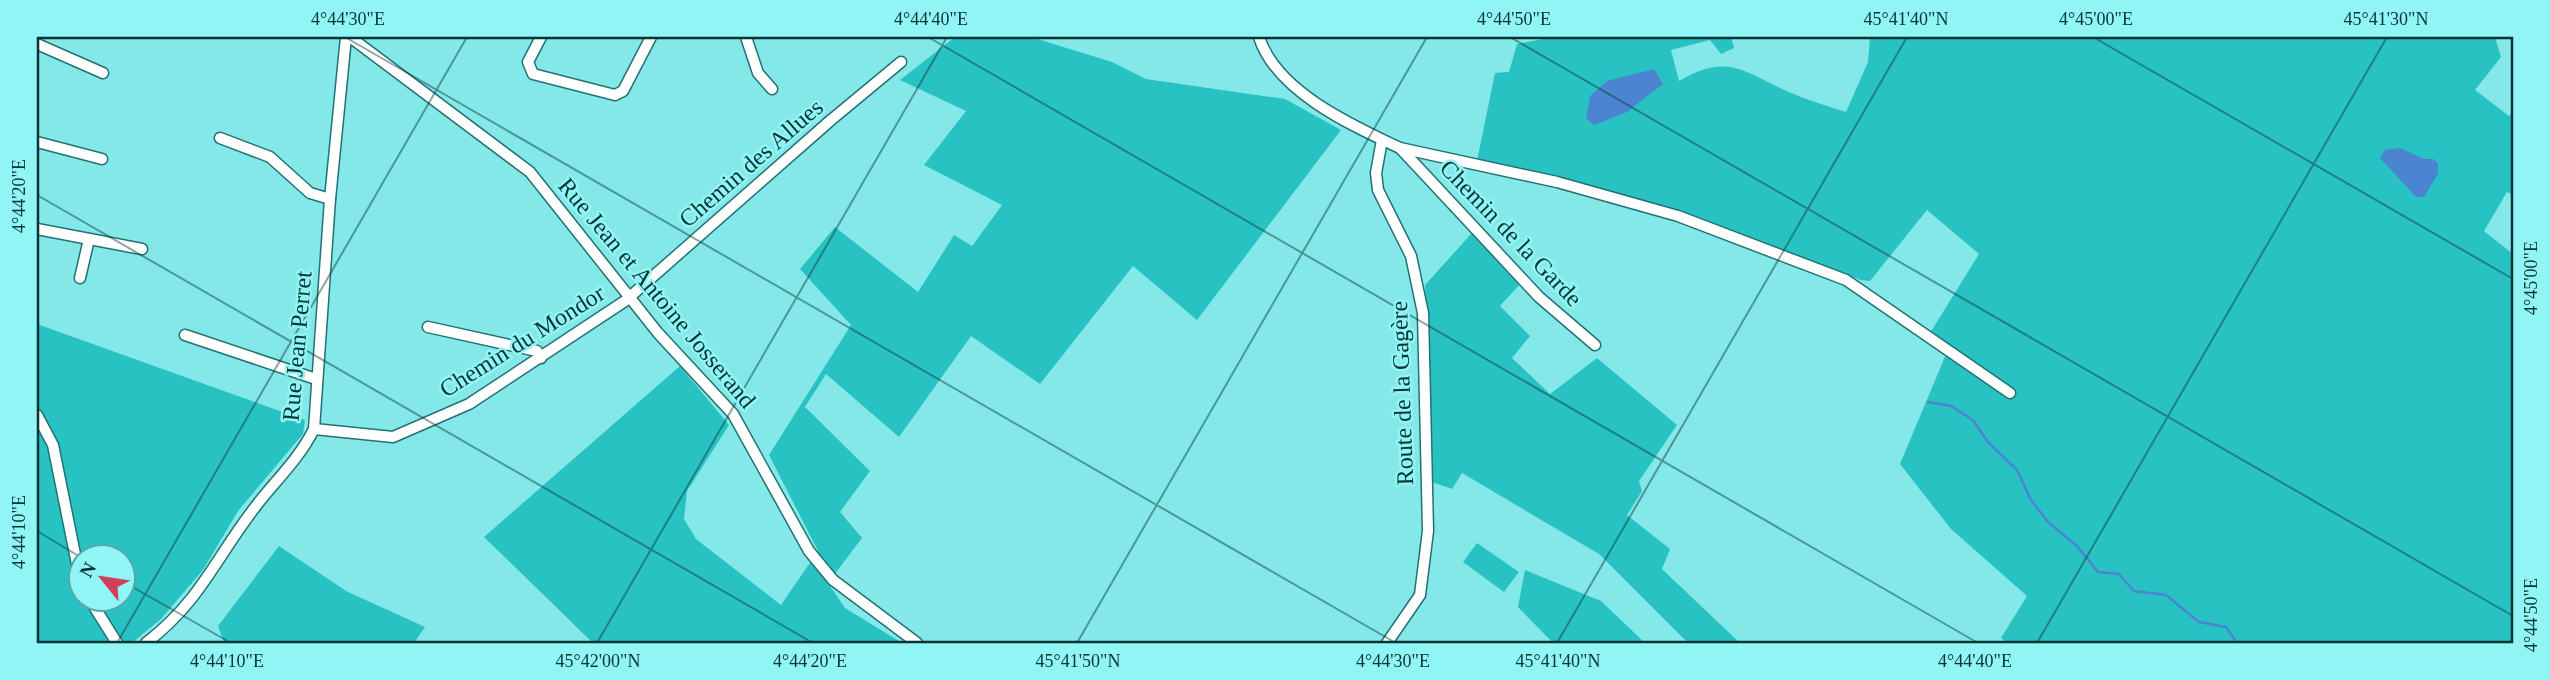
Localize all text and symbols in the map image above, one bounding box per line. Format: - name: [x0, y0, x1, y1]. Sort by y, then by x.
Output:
- text: 4°44'30"E: [311, 9, 385, 29]
- text: 4°44'40"E: [894, 9, 968, 29]
- text: 4°44'50"E: [1477, 9, 1551, 29]
- text: 45°41'40"N: [1864, 9, 1948, 29]
- text: 4°45'00"E: [2059, 9, 2133, 29]
- text: 45°41'30"N: [2344, 9, 2428, 29]
- street label: Chemin des Allues: [674, 94, 828, 232]
- street label: Chemin de la Garde: [1435, 155, 1587, 311]
- text: 4°44'20"E: [9, 159, 29, 233]
- street label: Rue Jean et Antoine Josserand: [553, 173, 761, 413]
- text: 4°45'00"E: [2521, 241, 2541, 315]
- street label: Rue Jean Perret: [277, 270, 317, 422]
- street label: Chemin du Mondor: [435, 280, 609, 402]
- street label: Route de la Gagère: [1386, 300, 1418, 486]
- text: 4°44'10"E: [9, 495, 29, 569]
- north arrow: [66, 544, 136, 614]
- text: N: [75, 558, 100, 581]
- text: 4°44'50"E: [2521, 578, 2541, 652]
- text: 4°44'10"E: [190, 651, 264, 671]
- text: 45°42'00"N: [556, 651, 640, 671]
- text: 4°44'20"E: [773, 651, 847, 671]
- text: 45°41'50"N: [1036, 651, 1120, 671]
- text: 4°44'30"E: [1356, 651, 1430, 671]
- text: 45°41'40"N: [1516, 651, 1600, 671]
- text: 4°44'40"E: [1938, 651, 2012, 671]

